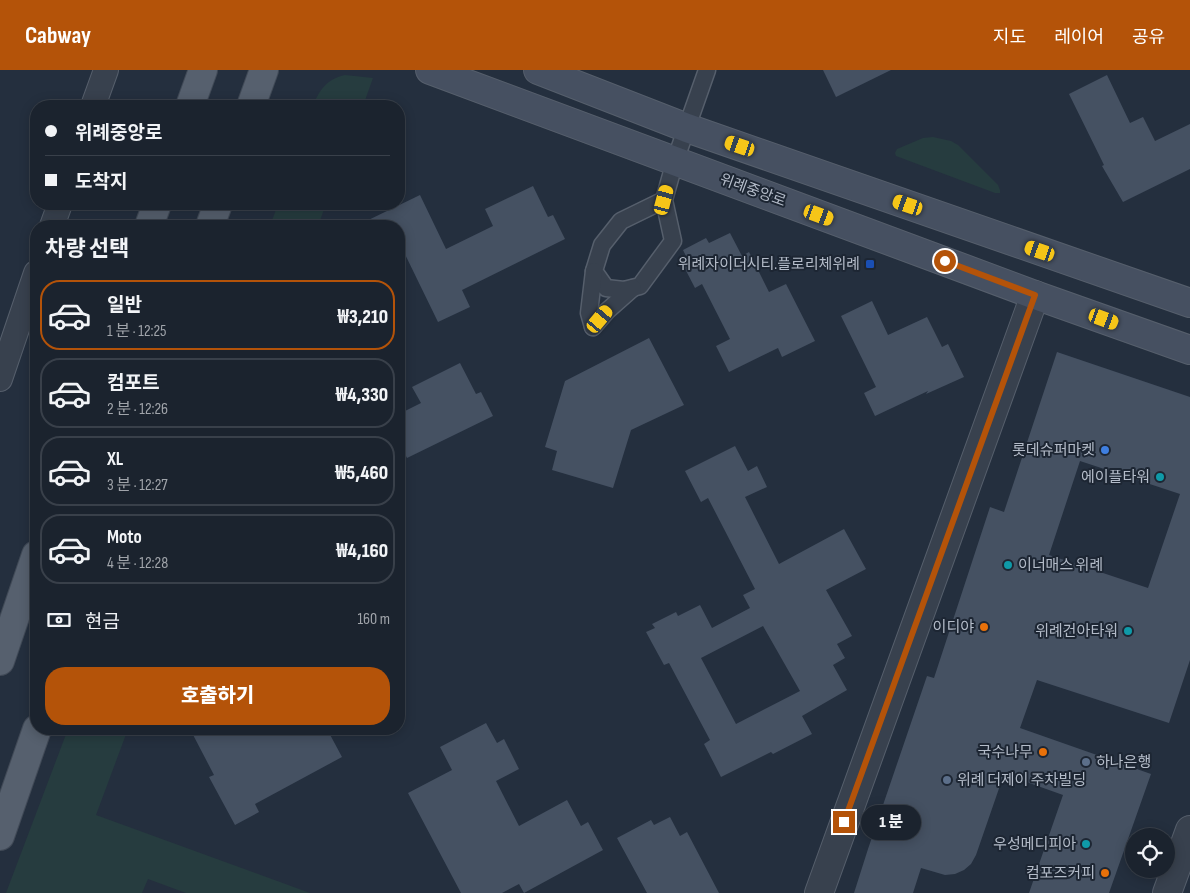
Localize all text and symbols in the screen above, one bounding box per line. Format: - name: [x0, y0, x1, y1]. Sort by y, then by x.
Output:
- text: Cabway: [25, 21, 91, 50]
- text: 지도: [993, 27, 1026, 48]
- text: 레이어: [1054, 27, 1104, 48]
- text: 공유: [1132, 27, 1165, 48]
- text: 위례중앙로: [75, 122, 162, 145]
- car: [723, 134, 756, 158]
- street label: 위례중앙로: [717, 170, 789, 211]
- text: 도착지: [75, 171, 127, 194]
- car: [652, 184, 675, 216]
- car: [891, 193, 924, 217]
- car: [802, 203, 835, 227]
- text: 차량 선택: [45, 236, 129, 263]
- car: [1023, 239, 1056, 263]
- route start: [934, 250, 956, 272]
- place label: 위례자이더시티.플로리체위례: [678, 255, 860, 274]
- marker: 위례자이더시티.플로리체위례: [864, 258, 876, 270]
- icon: car: [47, 293, 92, 338]
- text: 일반: [107, 294, 142, 317]
- car: [584, 303, 615, 335]
- text: ₩3,210: [338, 306, 388, 329]
- car: [1087, 307, 1120, 331]
- text: 1 분 · 12:25: [107, 322, 167, 341]
- icon: car: [47, 371, 92, 416]
- text: 컴포트: [107, 372, 159, 395]
- text: ₩4,330: [336, 384, 388, 407]
- text: 2 분 · 12:26: [107, 400, 168, 419]
- place label: 롯데슈퍼마켓: [1012, 441, 1095, 460]
- marker: 롯데슈퍼마켓: [1099, 444, 1111, 456]
- text: XL: [107, 448, 123, 471]
- icon: car: [47, 449, 92, 494]
- text: ₩5,460: [335, 462, 388, 485]
- place label: 에이플타워: [1081, 468, 1150, 487]
- marker: 에이플타워: [1154, 471, 1166, 483]
- text: 3 분 · 12:27: [107, 476, 168, 495]
- text: Moto: [107, 526, 142, 549]
- icon: car: [47, 527, 92, 572]
- text: ₩4,160: [336, 540, 388, 563]
- text: 4 분 · 12:28: [107, 554, 168, 573]
- place label: 이너매스 위례: [1018, 556, 1103, 575]
- marker: 이너매스 위례: [1002, 559, 1014, 571]
- icon: cash: [45, 606, 73, 634]
- text: 160 m: [357, 610, 390, 629]
- text: 현금: [85, 611, 120, 634]
- place label: 이디야: [933, 618, 974, 637]
- marker: 이디야: [978, 621, 990, 633]
- place label: 위례건아타워: [1035, 622, 1118, 641]
- marker: 위례건아타워: [1122, 625, 1134, 637]
- button: 호출하기: [45, 667, 390, 725]
- place label: 국수나무: [978, 743, 1033, 762]
- marker: 국수나무: [1037, 746, 1049, 758]
- place label: 하나은행: [1096, 753, 1151, 772]
- marker: 하나은행: [1080, 756, 1092, 768]
- place label: 위례 더제이 주차빌딩: [957, 771, 1086, 790]
- marker: 위례 더제이 주차빌딩: [941, 774, 953, 786]
- callout: 1 분: [862, 804, 922, 840]
- route end: [833, 811, 855, 833]
- text: 1 분: [879, 813, 903, 832]
- map controls: [1125, 828, 1175, 878]
- button: locate: [1125, 828, 1175, 878]
- place label: 우성메디피아: [993, 835, 1076, 854]
- marker: 우성메디피아: [1080, 838, 1092, 850]
- place label: 컴포즈커피: [1026, 864, 1095, 883]
- marker: 컴포즈커피: [1099, 867, 1111, 879]

